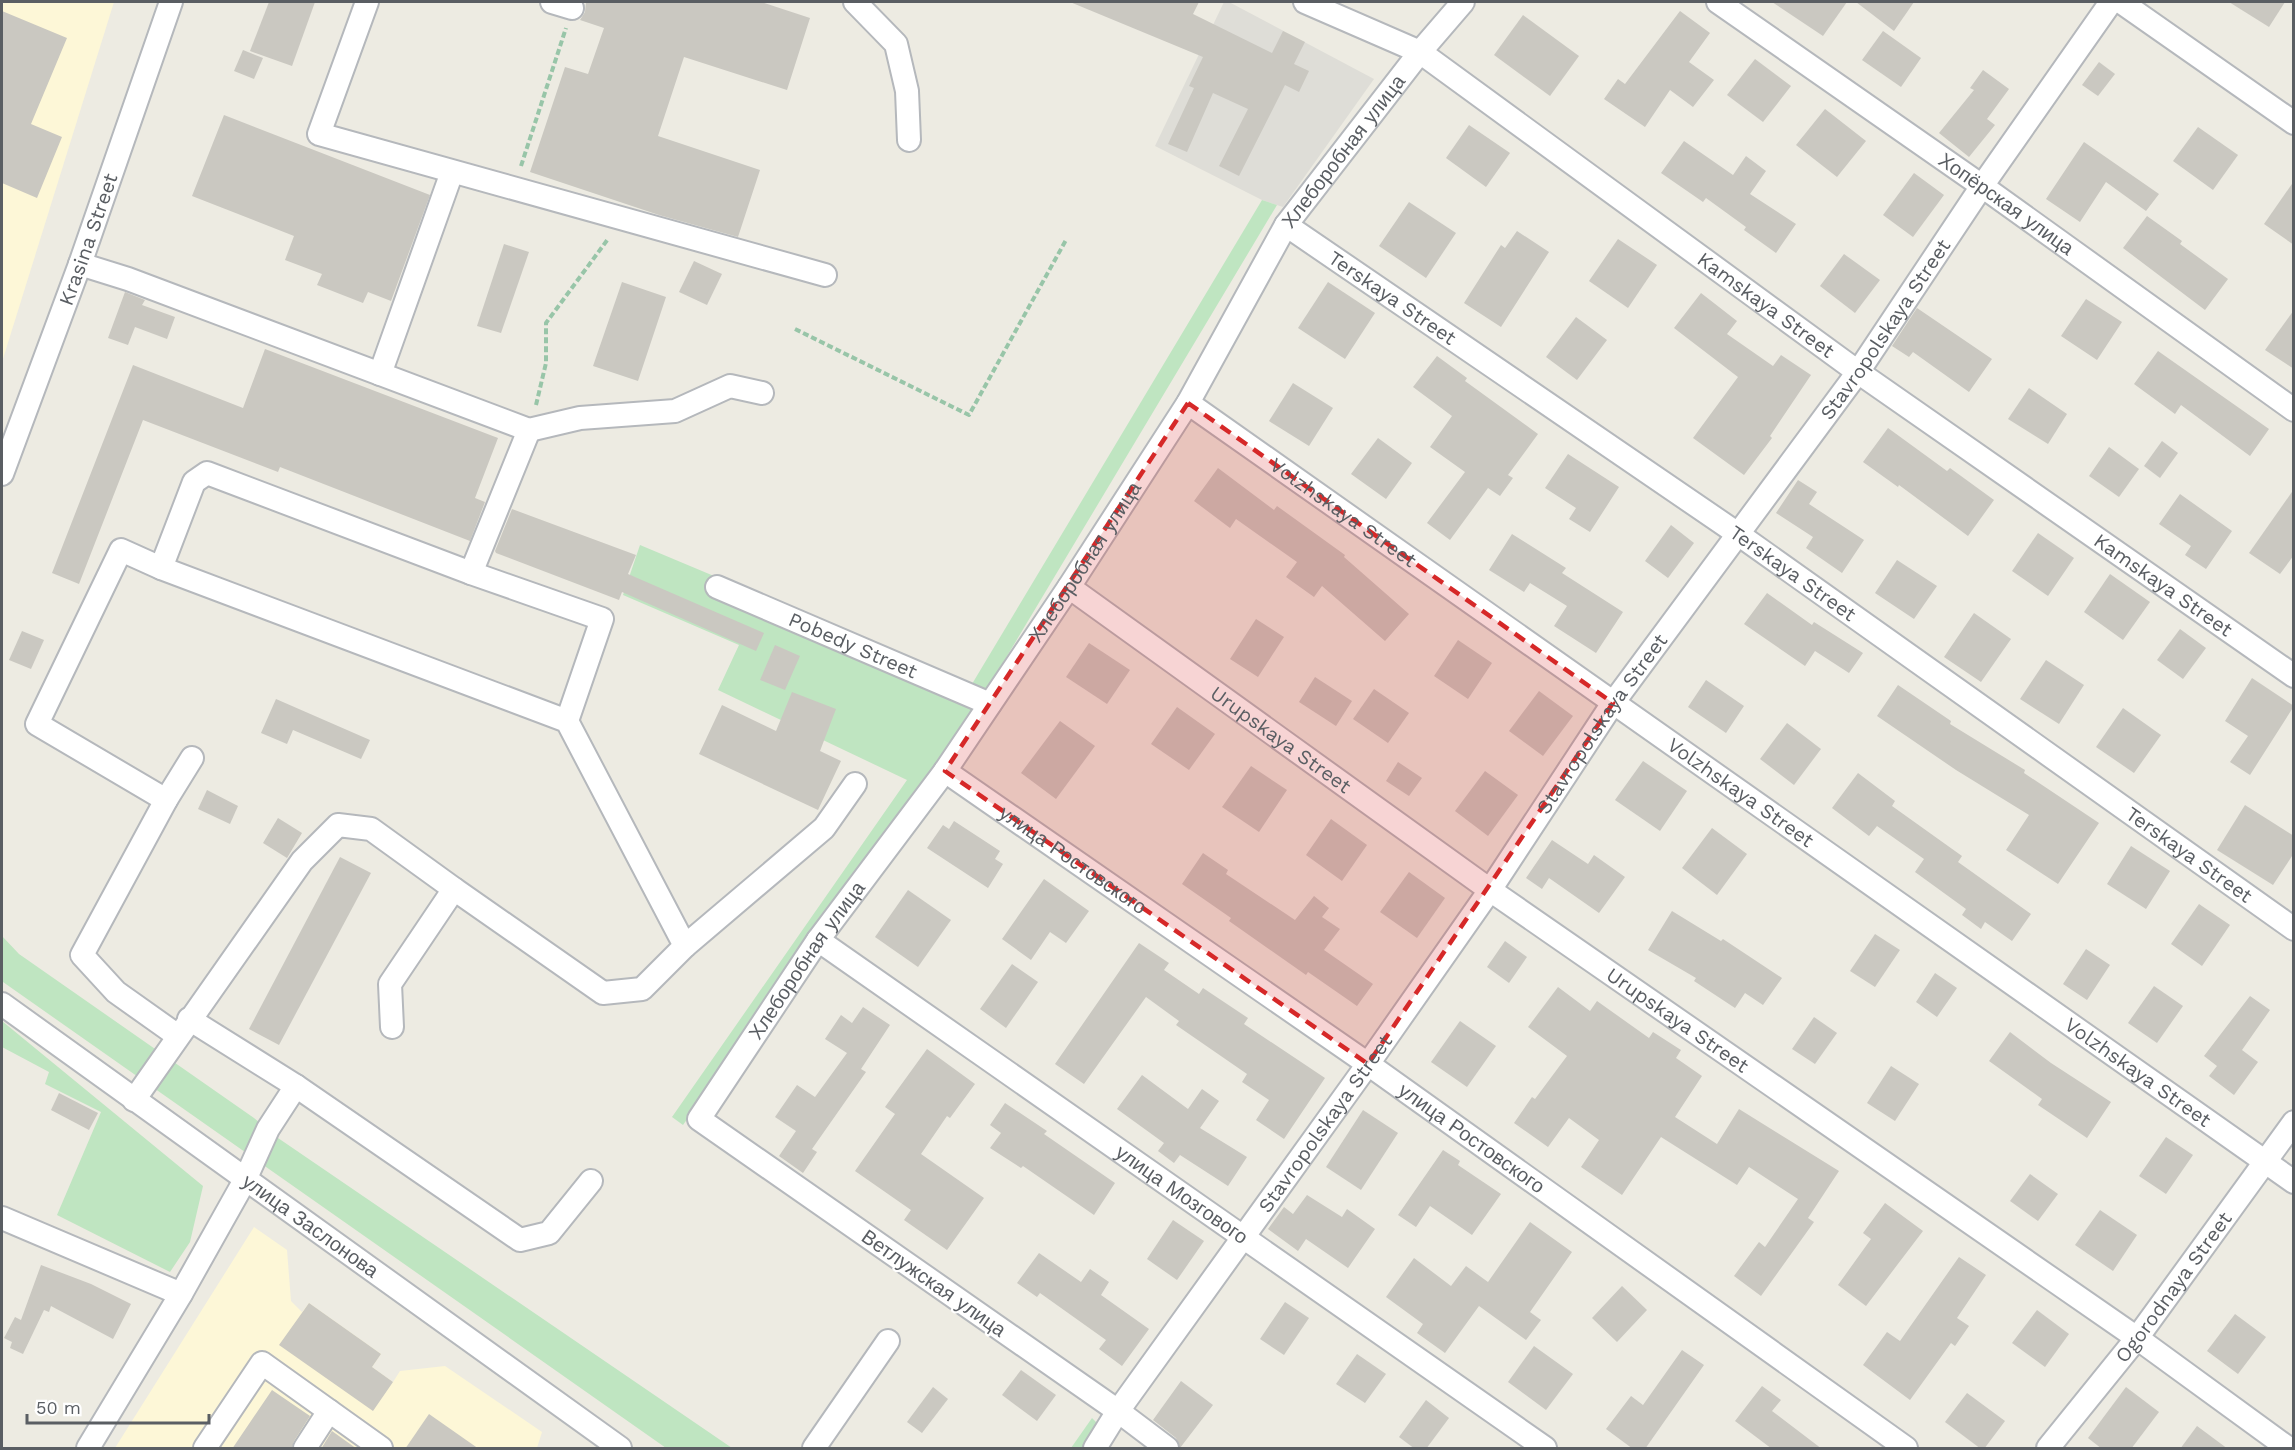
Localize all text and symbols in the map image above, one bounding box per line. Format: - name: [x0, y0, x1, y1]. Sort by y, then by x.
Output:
- street label: Хлеборобная улица: [1276, 69, 1410, 233]
- street label: Хопёрская улица: [1934, 148, 2079, 261]
- street label: Krasina Street: [54, 169, 123, 309]
- street label: Stavropolskaya Street: [1815, 234, 1956, 424]
- street label: Terskaya Street: [1324, 246, 1462, 350]
- street label: Kamskaya Street: [1693, 247, 1840, 363]
- street label: Volzhskaya Street: [1265, 453, 1422, 573]
- street label: Хлеборобная улица: [1023, 476, 1146, 647]
- street label: Terskaya Street: [1725, 520, 1861, 627]
- street label: Kamskaya Street: [2089, 528, 2238, 642]
- street label: Pobedy Street: [785, 607, 922, 684]
- street label: Stavropolskaya Street: [1531, 628, 1673, 819]
- street label: Urupskaya Street: [1206, 681, 1356, 799]
- street label: Volzhskaya Street: [1663, 732, 1819, 852]
- street label: улица Ростовского: [995, 800, 1152, 919]
- street label: Terskaya Street: [2121, 801, 2258, 908]
- street label: Хлеборобная улица: [743, 876, 870, 1044]
- street label: Urupskaya Street: [1602, 962, 1754, 1078]
- street label: Volzhskaya Street: [2060, 1012, 2216, 1132]
- street label: Stavropolskaya Street: [1253, 1029, 1397, 1217]
- street label: улица Ростовского: [1394, 1078, 1550, 1198]
- street label: улица Мозгового: [1111, 1140, 1253, 1249]
- street label: улица Заслонова: [238, 1169, 384, 1283]
- street label: Ogorodnaya Street: [2110, 1207, 2237, 1367]
- street label: Ветлужская улица: [857, 1224, 1012, 1342]
- scale bar: [27, 1387, 208, 1425]
- text: 50 m: [36, 1397, 81, 1418]

